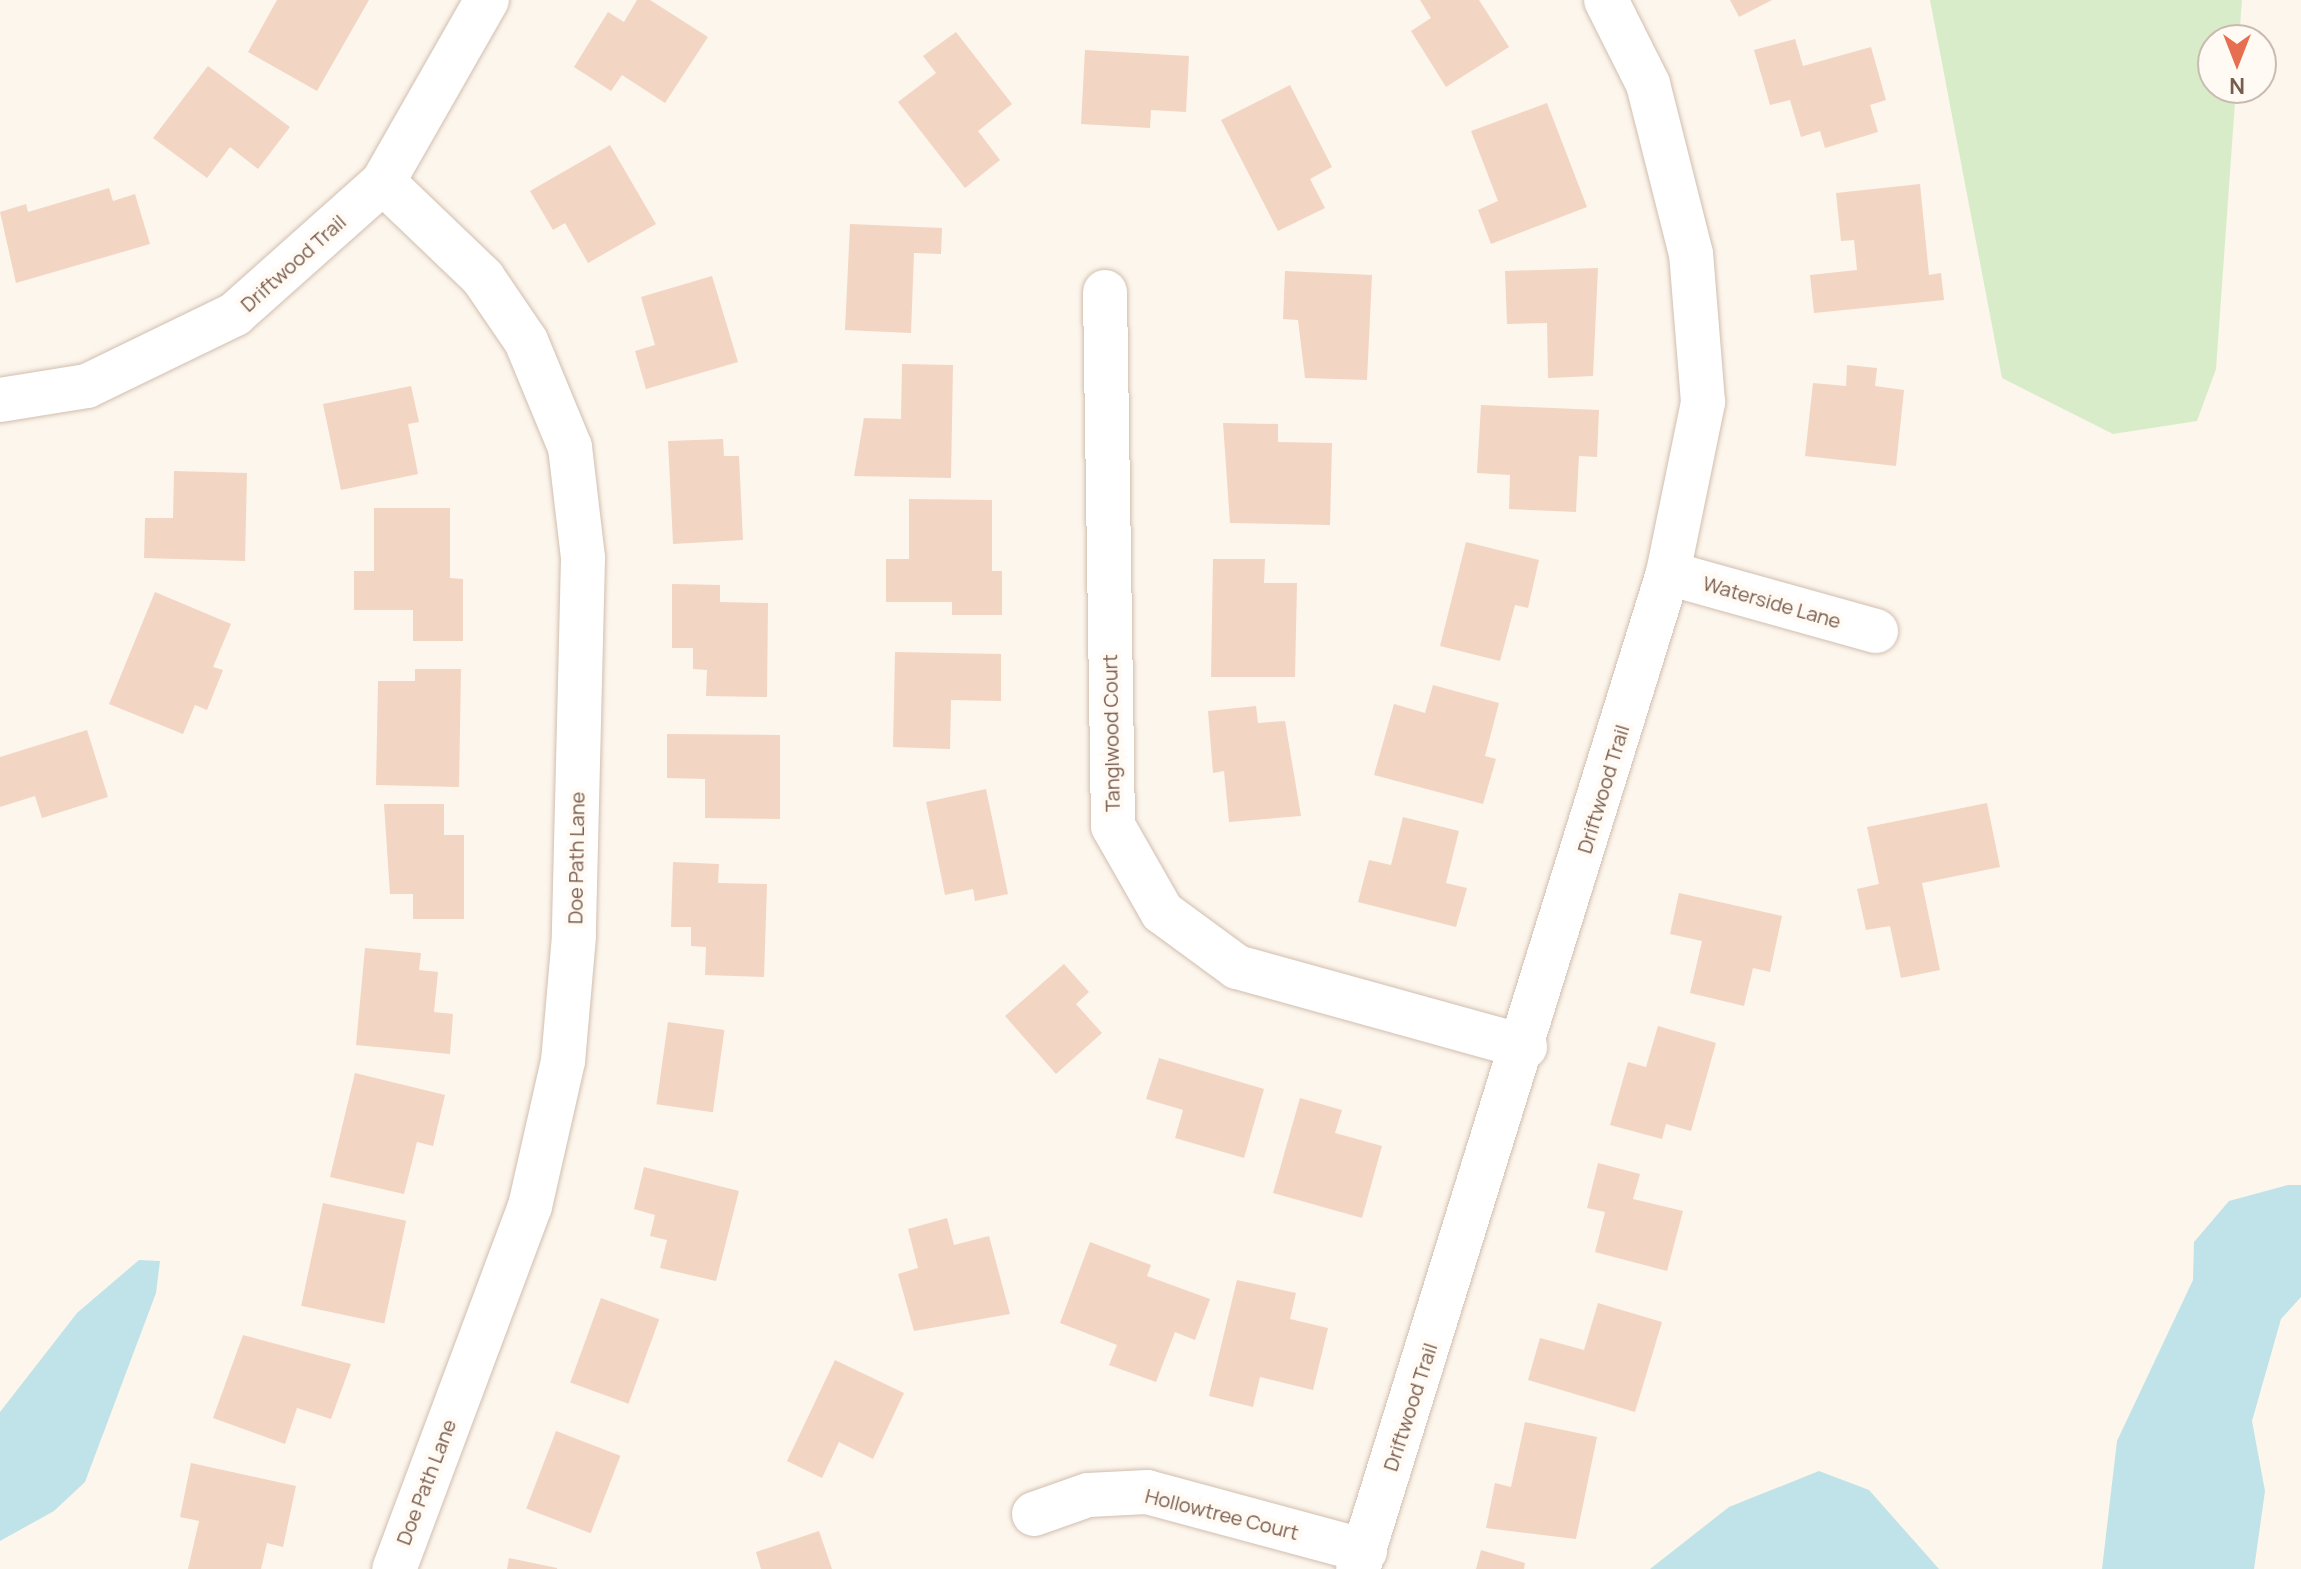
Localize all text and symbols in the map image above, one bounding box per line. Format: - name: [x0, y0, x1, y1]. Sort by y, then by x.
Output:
- north arrow: [2197, 24, 2277, 104]
- text: N: [2229, 71, 2245, 101]
- street label: Driftwood Trail: [236, 210, 350, 316]
- street label: Waterside Lane: [1700, 571, 1844, 633]
- street label: Tanglwood Court: [1098, 654, 1124, 812]
- street label: Driftwood Trail: [1572, 722, 1634, 856]
- street label: Doe Path Lane: [563, 792, 589, 924]
- street label: Driftwood Trail: [1378, 1340, 1442, 1474]
- street label: Doe Path Lane: [391, 1416, 461, 1548]
- street label: Hollowtree Court: [1143, 1483, 1301, 1545]

